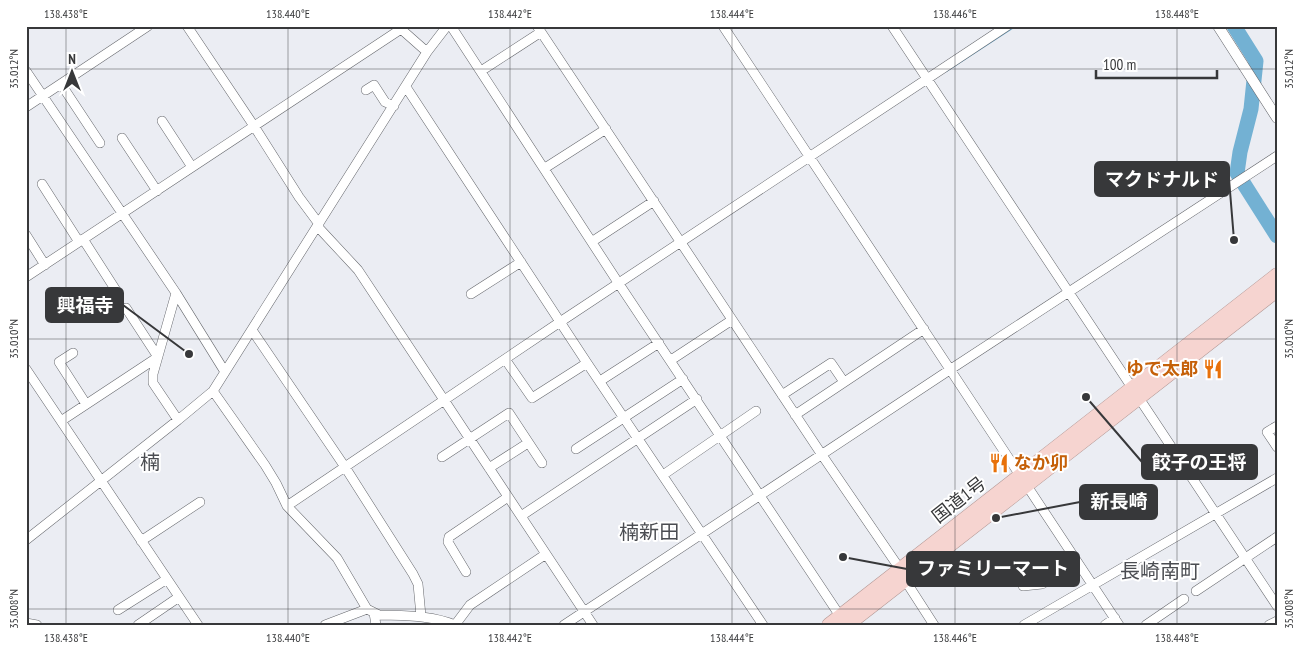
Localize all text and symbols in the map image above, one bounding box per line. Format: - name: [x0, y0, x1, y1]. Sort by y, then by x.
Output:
- text: 138.438°E: [44, 6, 88, 21]
- text: 138.440°E: [266, 6, 310, 21]
- text: 138.442°E: [488, 6, 532, 21]
- text: 138.444°E: [710, 6, 754, 21]
- text: 138.446°E: [933, 6, 977, 21]
- text: 138.448°E: [1155, 6, 1199, 21]
- north arrow: [48, 48, 98, 98]
- scale bar: [1096, 48, 1217, 80]
- text: 35.012°N: [6, 49, 21, 89]
- text: 35.012°N: [1281, 49, 1296, 89]
- text: N: [68, 50, 76, 68]
- text: 100 m: [1103, 55, 1136, 74]
- callout: マクドナルド: [1095, 162, 1229, 196]
- text: マクドナルド: [1105, 167, 1219, 191]
- callout: 興福寺: [46, 288, 123, 322]
- text: 興福寺: [56, 293, 114, 317]
- text: 35.010°N: [6, 319, 21, 359]
- text: 35.010°N: [1281, 319, 1296, 359]
- place label: ゆで太郎: [1126, 357, 1198, 380]
- restaurant icon: ゆで太郎: [1202, 358, 1224, 380]
- callout: 餃子の王将: [1142, 445, 1257, 479]
- district label: 楠: [140, 449, 160, 475]
- text: 餃子の王将: [1151, 450, 1247, 474]
- place label: なか卯: [1014, 451, 1068, 474]
- restaurant icon: なか卯: [988, 452, 1010, 474]
- street label: 国道1号: [927, 471, 990, 528]
- callout: 新長崎: [1080, 485, 1157, 519]
- text: 新長崎: [1090, 489, 1148, 513]
- district label: 楠新田: [619, 519, 679, 545]
- callout: ファミリーマート: [907, 552, 1079, 586]
- text: ファミリーマート: [917, 556, 1069, 580]
- district label: 長崎南町: [1120, 558, 1200, 584]
- text: 35.008°N: [6, 589, 21, 629]
- text: 35.008°N: [1281, 589, 1296, 629]
- text: 138.438°E: [44, 630, 88, 645]
- text: 138.440°E: [266, 630, 310, 645]
- text: 138.442°E: [488, 630, 532, 645]
- text: 138.444°E: [710, 630, 754, 645]
- text: 138.446°E: [933, 630, 977, 645]
- text: 138.448°E: [1155, 630, 1199, 645]

